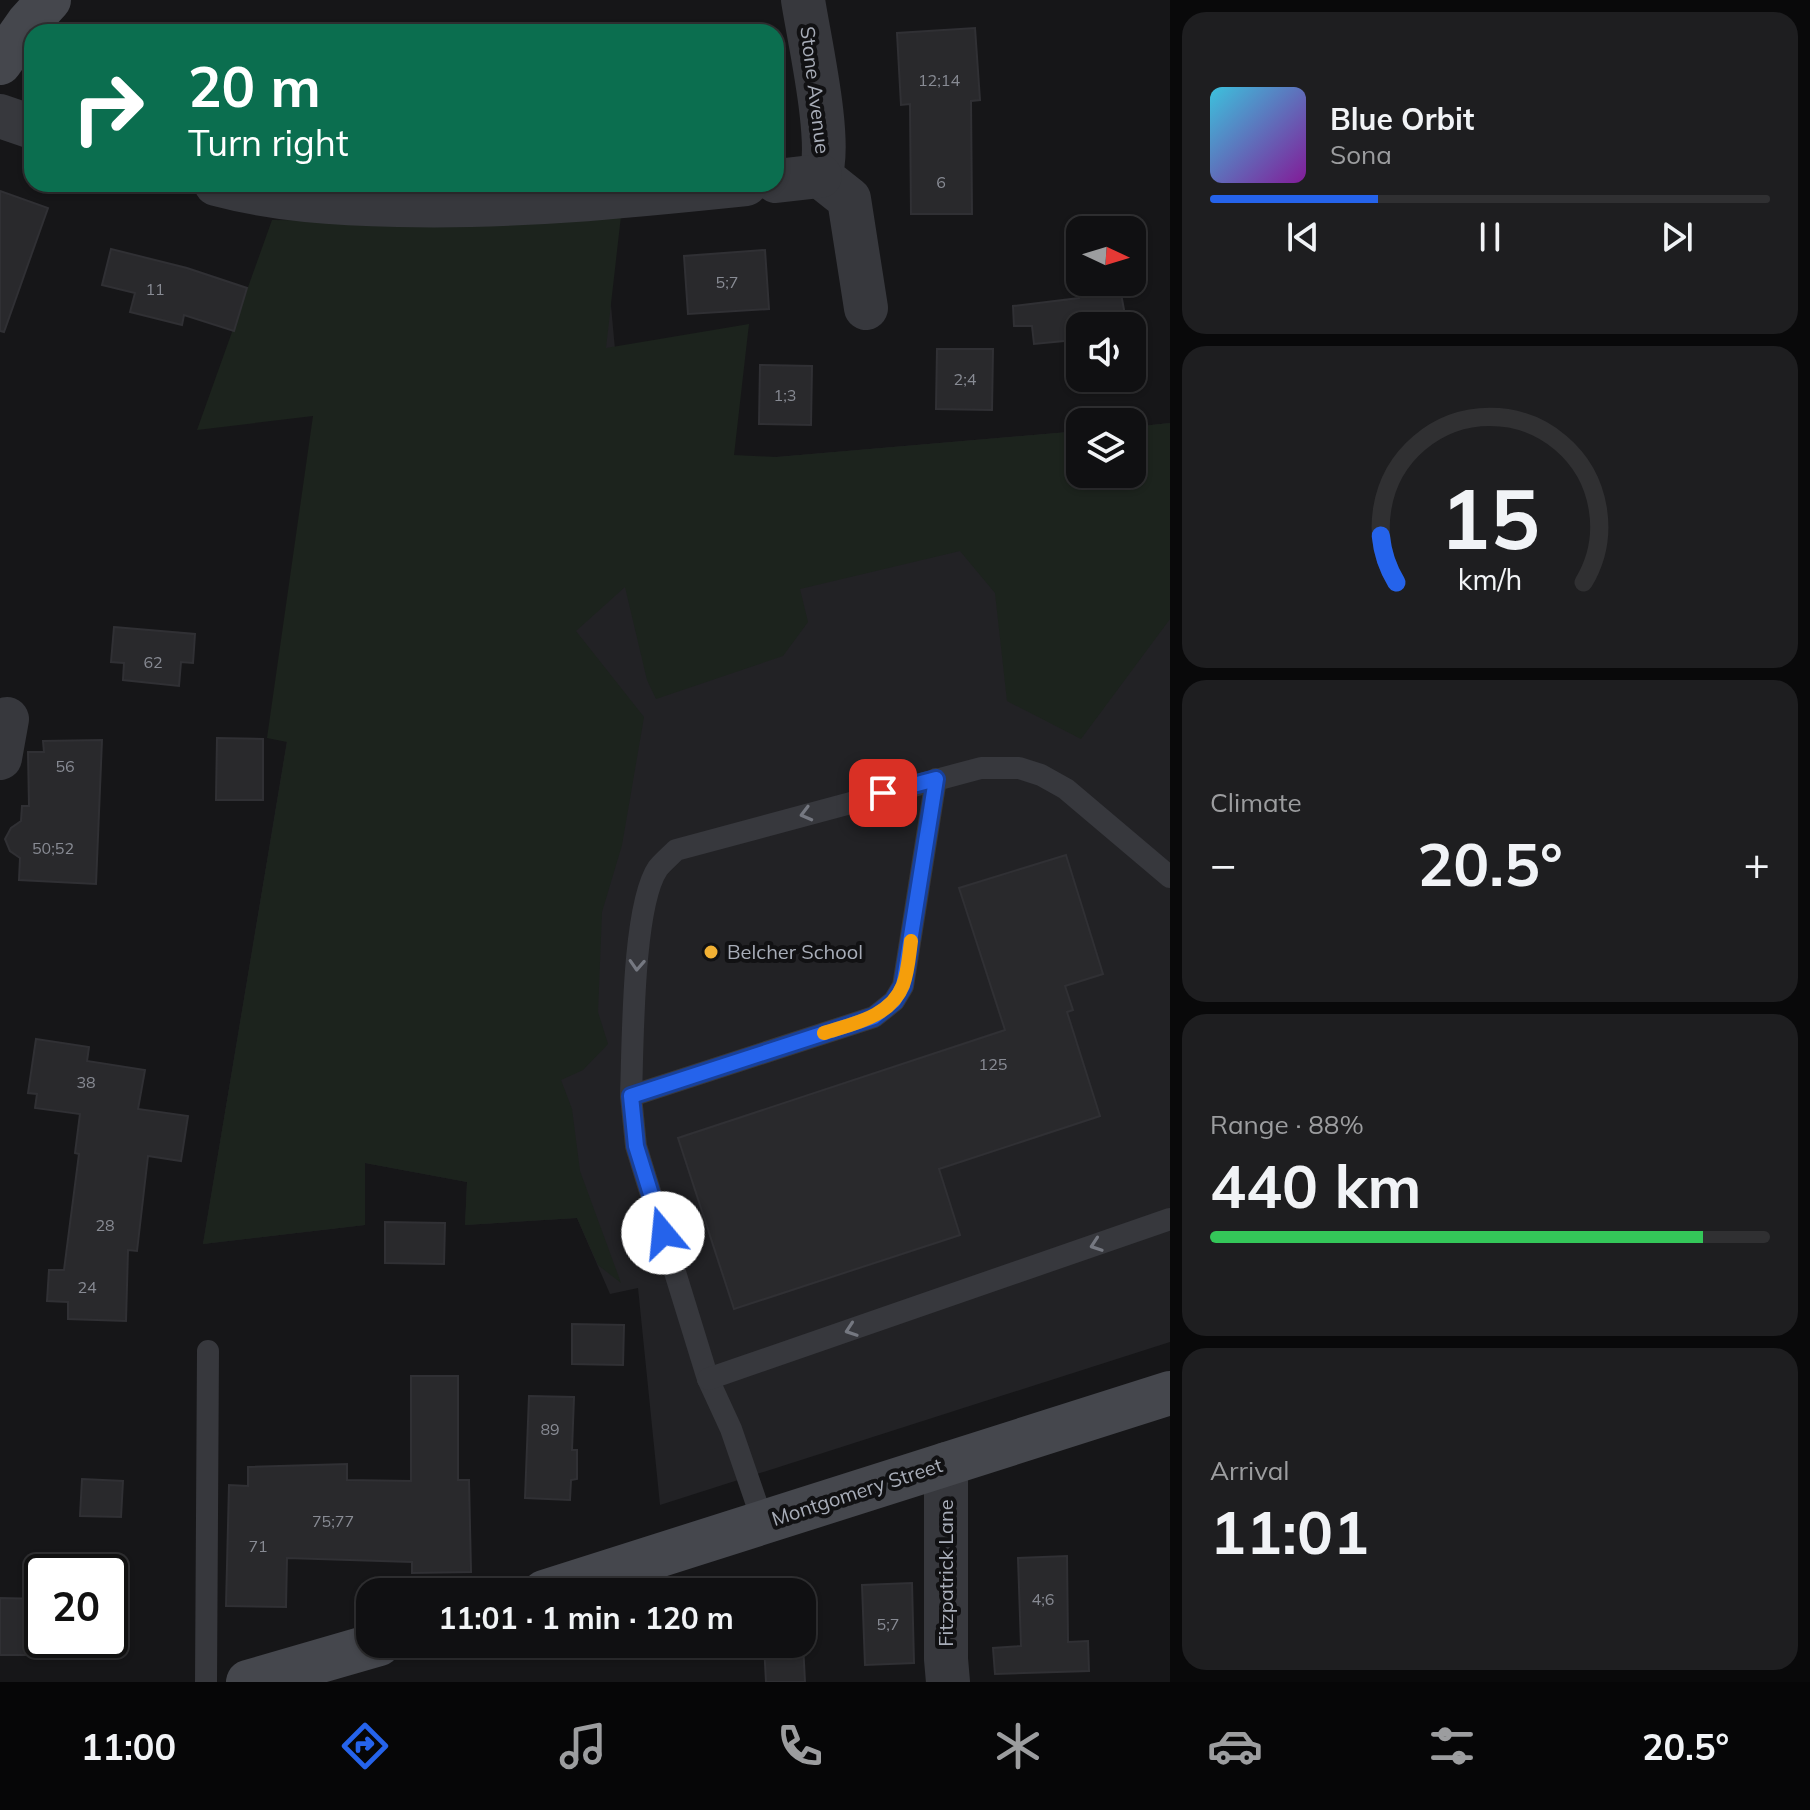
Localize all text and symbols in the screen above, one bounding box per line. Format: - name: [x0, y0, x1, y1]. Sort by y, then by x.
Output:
- street label: Stone Avenue: [795, 25, 836, 155]
- text: 20 m: [188, 51, 321, 121]
- icon: right: [56, 56, 160, 160]
- house number: 12;14: [918, 70, 960, 90]
- text: Blue Orbit: [1330, 100, 1474, 138]
- text: Turn right: [188, 120, 349, 165]
- text: Sona: [1330, 138, 1392, 171]
- house number: 6: [936, 172, 946, 192]
- icon: previous: [1281, 215, 1325, 259]
- icon: pause: [1468, 215, 1512, 259]
- icon: next: [1655, 215, 1699, 259]
- north arrow: [1066, 216, 1146, 296]
- map controls: [1066, 216, 1146, 488]
- house number: 5;7: [716, 272, 738, 292]
- house number: 11: [145, 279, 165, 299]
- button: sound: [1066, 312, 1146, 392]
- house number: 2;4: [954, 369, 977, 389]
- house number: 1;3: [774, 385, 796, 405]
- button: layers: [1066, 408, 1146, 488]
- text: 15: [1440, 465, 1540, 570]
- text: km/h: [1458, 561, 1522, 597]
- house number: 62: [143, 652, 163, 672]
- house number: 56: [55, 756, 75, 776]
- pin: [849, 759, 917, 827]
- icon: arrive: [861, 771, 905, 815]
- text: Climate: [1210, 786, 1302, 819]
- one-way arrow: [800, 805, 814, 822]
- text: 20.5°: [1417, 826, 1563, 901]
- text: −: [1210, 836, 1236, 891]
- text: +: [1744, 836, 1770, 891]
- house number: 50;52: [32, 838, 74, 858]
- place label: Belcher School: [727, 939, 863, 964]
- marker: Belcher School: [702, 943, 720, 961]
- one-way arrow: [629, 959, 646, 972]
- house number: 125: [979, 1054, 1007, 1074]
- house number: 38: [76, 1072, 96, 1092]
- text: Range · 88%: [1210, 1108, 1364, 1141]
- text: 440 km: [1210, 1148, 1422, 1223]
- position arrow: [621, 1191, 705, 1275]
- house number: 28: [95, 1215, 115, 1235]
- one-way arrow: [1090, 1235, 1104, 1251]
- house number: 24: [77, 1277, 97, 1297]
- one-way arrow: [844, 1320, 858, 1336]
- house number: 89: [540, 1419, 560, 1439]
- street label: Montgomery Street: [768, 1452, 945, 1531]
- text: Arrival: [1210, 1454, 1290, 1487]
- text: 11:01: [1210, 1494, 1369, 1569]
- street label: Fitzpatrick Lane: [933, 1499, 958, 1647]
- house number: 75;77: [312, 1511, 354, 1531]
- house number: 71: [248, 1536, 268, 1556]
- speed limit sign: 20: [24, 1554, 128, 1658]
- house number: 4;6: [1032, 1589, 1054, 1609]
- text: 11:01 · 1 min · 120 m: [438, 1599, 734, 1637]
- house number: 5;7: [877, 1614, 899, 1634]
- icon: directions: [337, 1718, 393, 1774]
- icon: music: [555, 1718, 611, 1774]
- icon: phone: [772, 1718, 828, 1774]
- icon: climate: [990, 1718, 1046, 1774]
- icon: car: [1207, 1718, 1263, 1774]
- icon: filters: [1424, 1718, 1480, 1774]
- text: 11:00: [81, 1724, 176, 1769]
- text: 20.5°: [1642, 1724, 1729, 1769]

